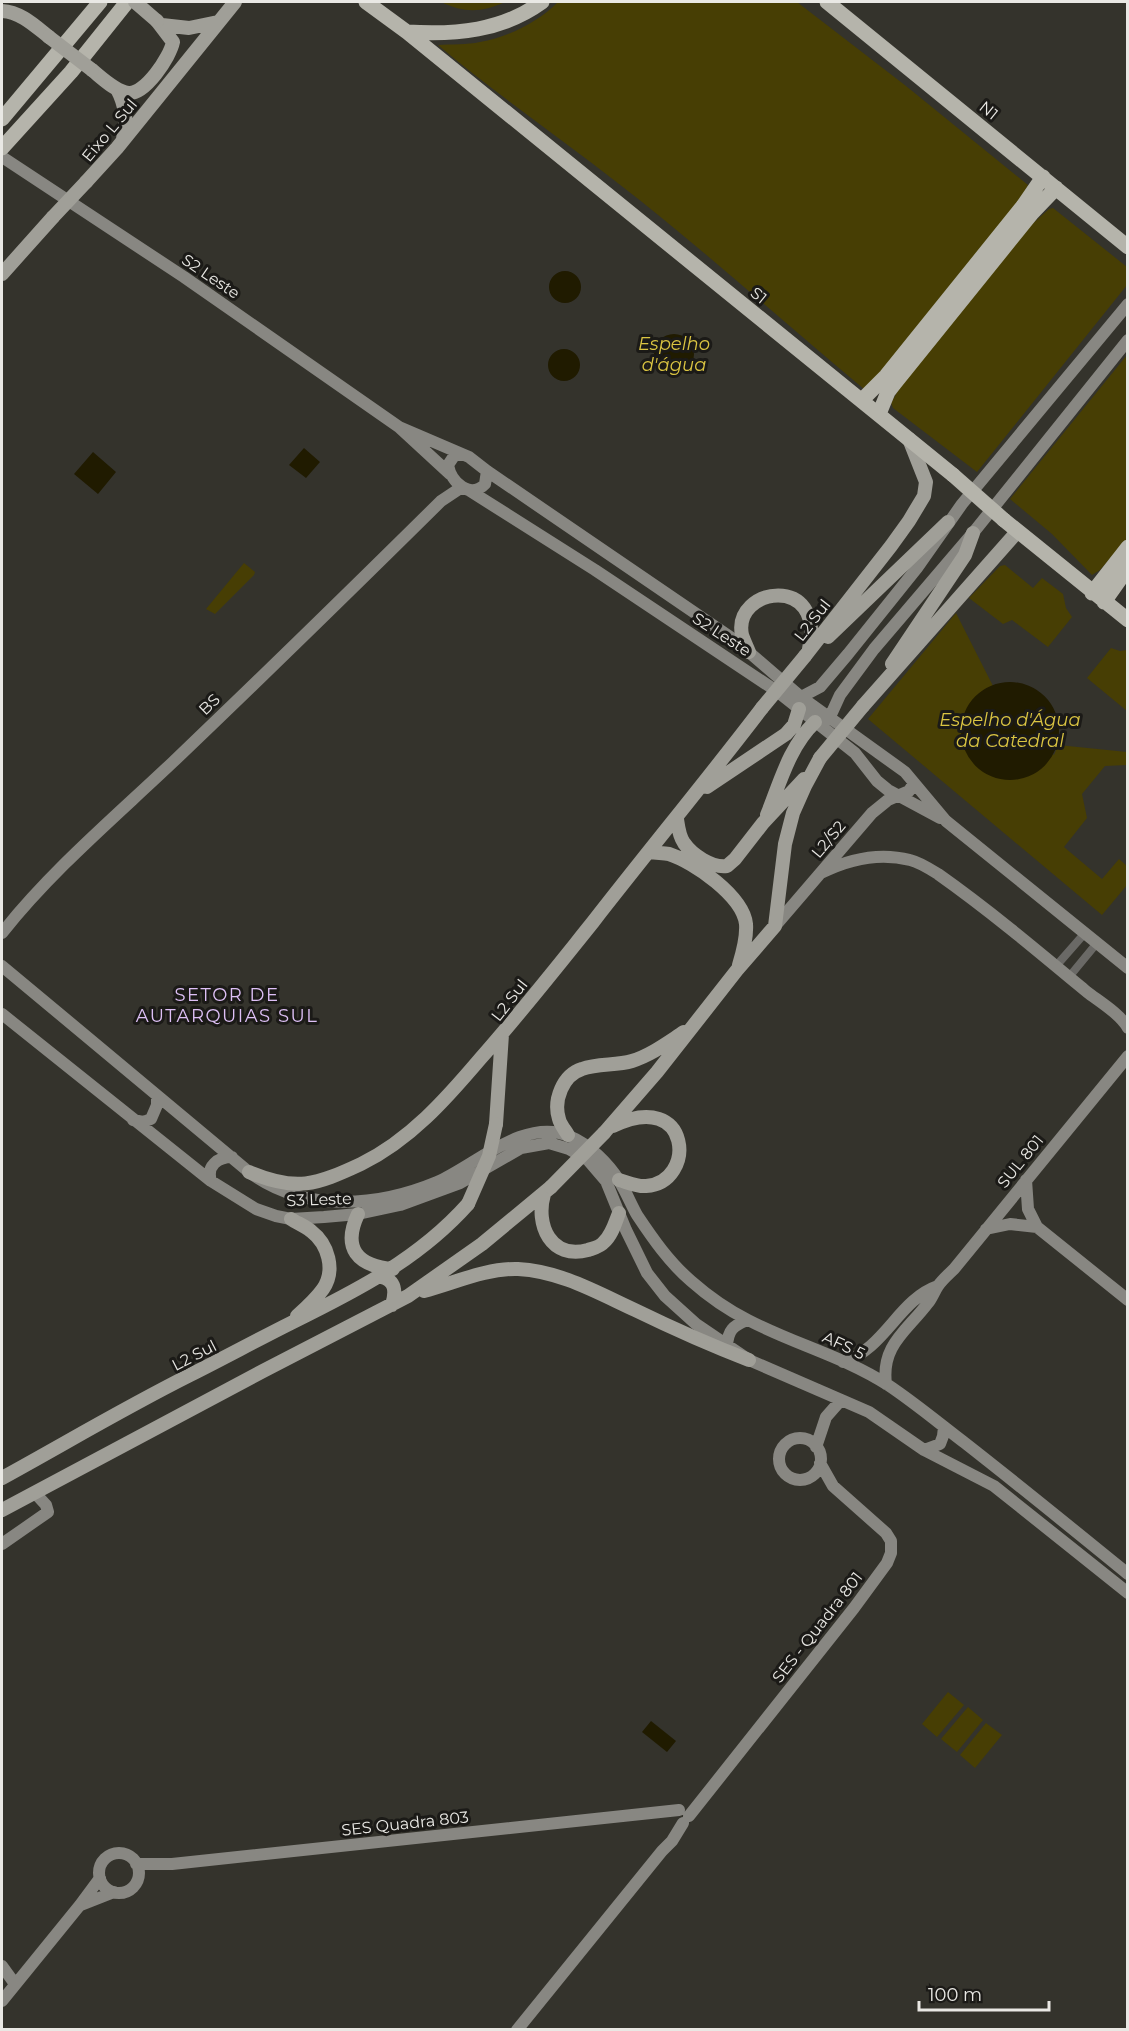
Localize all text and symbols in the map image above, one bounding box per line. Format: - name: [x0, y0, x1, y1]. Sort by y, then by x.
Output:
- street label: Eixo L Sul: [78, 95, 141, 166]
- street label: N1: [975, 97, 1002, 124]
- street label: S2 Leste: [178, 250, 243, 303]
- street label: S1: [747, 283, 771, 308]
- water label: Espelho d'água: [638, 333, 710, 376]
- street label: L2 Sul: [790, 596, 835, 645]
- street label: S2 Leste: [689, 609, 754, 660]
- street label: BS: [195, 690, 224, 719]
- water label: Espelho d'Água da Catedral: [939, 709, 1081, 752]
- street label: L2/S2: [807, 817, 849, 862]
- street label: L2 Sul: [487, 976, 532, 1025]
- district label: SETOR DE AUTARQUIAS SUL: [136, 984, 318, 1027]
- street label: SUL 801: [993, 1131, 1048, 1192]
- street label: S3 Leste: [286, 1189, 352, 1210]
- street label: AFS 5: [820, 1327, 868, 1363]
- street label: L2 Sul: [169, 1336, 220, 1375]
- street label: SES - Quadra 801: [768, 1568, 867, 1686]
- street label: SES Quadra 803: [340, 1807, 470, 1840]
- scale bar: [919, 1974, 1050, 2012]
- text: 100 m: [928, 1984, 982, 2006]

